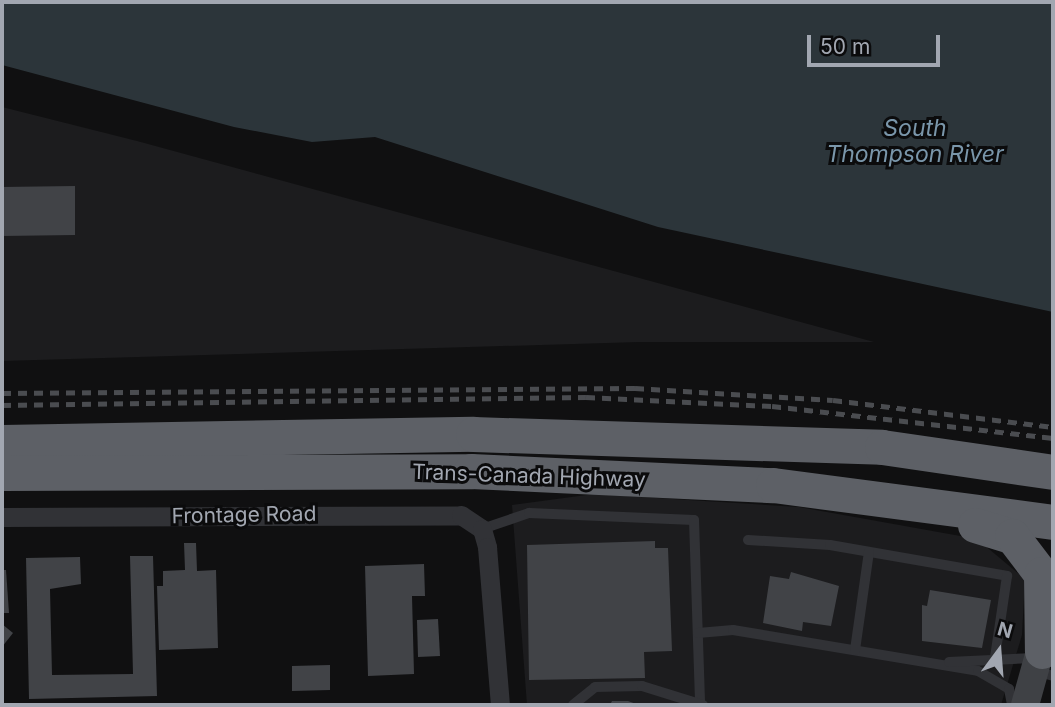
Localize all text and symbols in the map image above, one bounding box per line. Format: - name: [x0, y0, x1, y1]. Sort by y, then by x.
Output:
- scale bar: [810, 21, 943, 65]
- text: 50 m: [820, 34, 870, 59]
- water label: South Thompson River: [826, 114, 1004, 168]
- street label: Trans-Canada Highway: [412, 459, 646, 493]
- street label: Frontage Road: [171, 501, 317, 529]
- north arrow: [964, 616, 1034, 686]
- text: N: [995, 617, 1015, 643]

